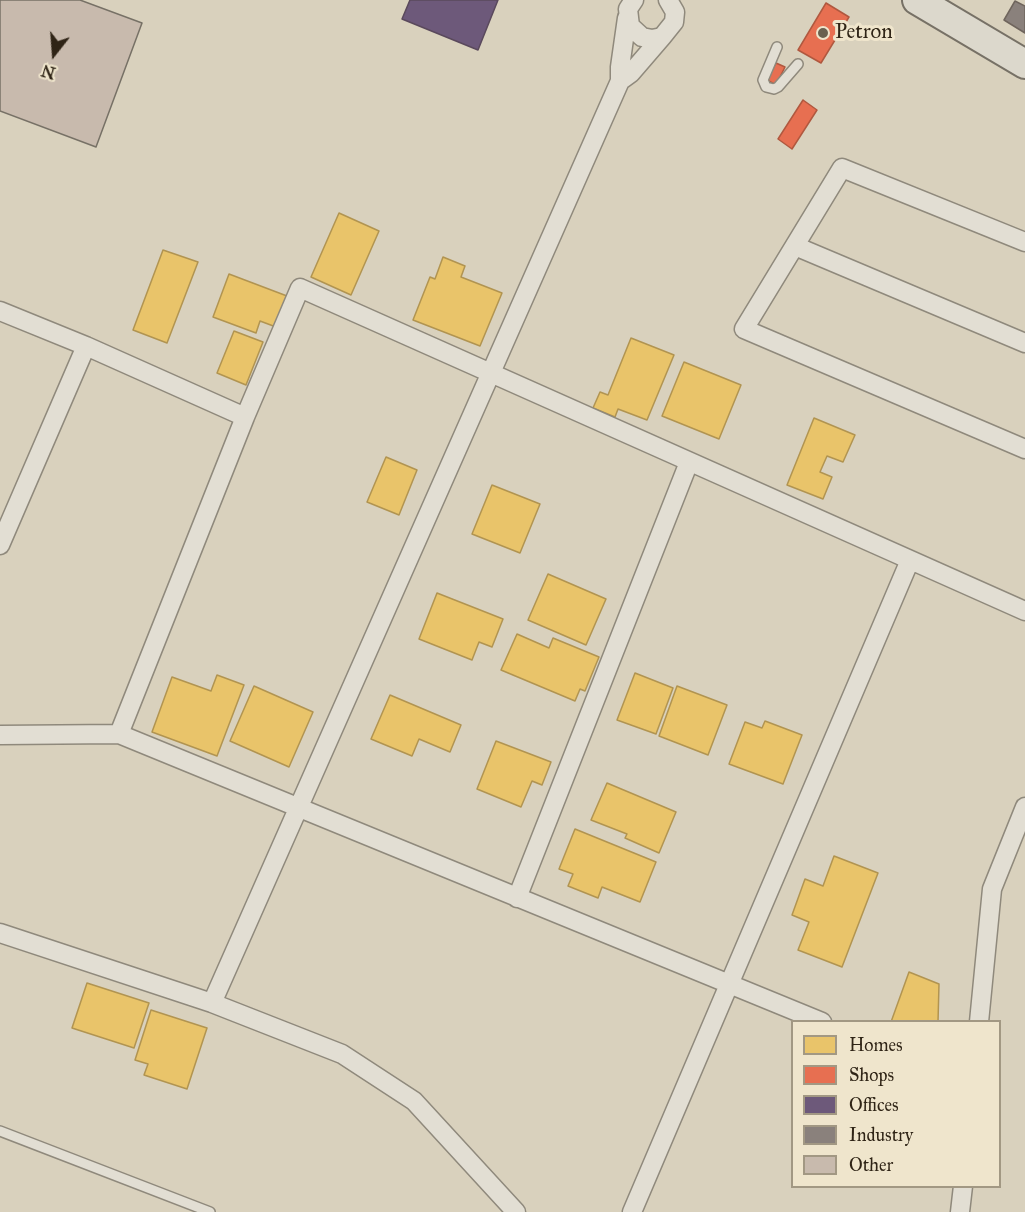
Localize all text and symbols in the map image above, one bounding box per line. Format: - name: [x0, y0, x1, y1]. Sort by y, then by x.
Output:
- place label: Petron: [835, 20, 893, 46]
- north arrow: [24, 24, 84, 84]
- marker: Petron: [816, 26, 830, 40]
- text: N: [39, 61, 58, 83]
- legend: [791, 1020, 1001, 1188]
- text: Homes: [849, 1034, 903, 1056]
- text: Shops: [849, 1064, 894, 1086]
- text: Offices: [849, 1094, 899, 1116]
- text: Industry: [849, 1124, 913, 1146]
- text: Other: [849, 1154, 893, 1176]

